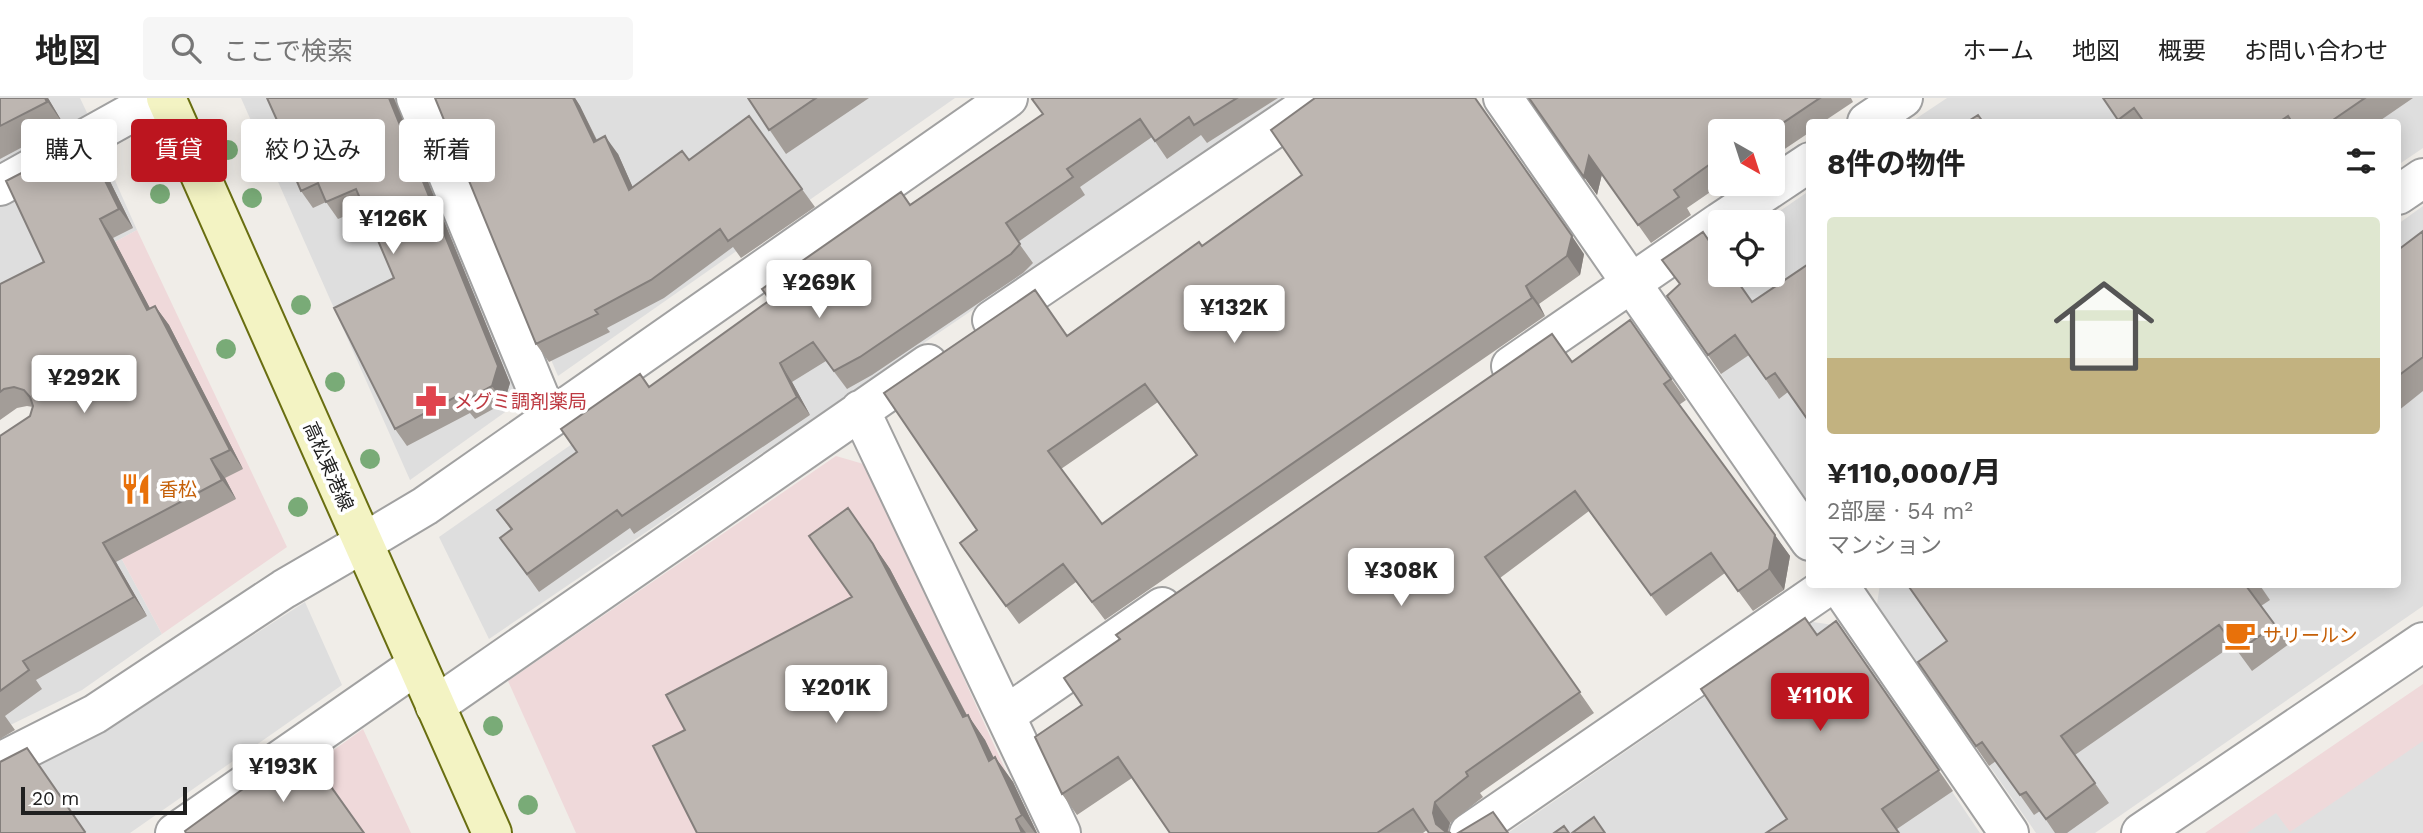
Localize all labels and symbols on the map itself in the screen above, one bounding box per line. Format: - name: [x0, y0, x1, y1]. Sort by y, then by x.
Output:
- north arrow: [1708, 119, 1785, 196]
- pin: ¥126K: [344, 197, 442, 256]
- pin: ¥269K: [770, 260, 868, 320]
- pin: ¥132K: [1185, 286, 1283, 345]
- pin: ¥292K: [35, 356, 133, 415]
- pharmacy icon: メグミ調剤薬局: [414, 384, 448, 418]
- place label: メグミ調剤薬局: [454, 390, 587, 413]
- street label: 高松東港線: [299, 418, 358, 514]
- restaurant icon: 香松: [119, 472, 153, 506]
- place label: 香松: [159, 478, 197, 501]
- pin: ¥308K: [1352, 548, 1450, 608]
- cafe icon: サリールン: [2223, 618, 2257, 652]
- place label: サリールン: [2263, 624, 2358, 647]
- pin: ¥201K: [787, 666, 885, 725]
- pin: ¥110K: [1771, 674, 1869, 733]
- pin: ¥193K: [234, 744, 332, 804]
- scale bar: [21, 784, 187, 816]

